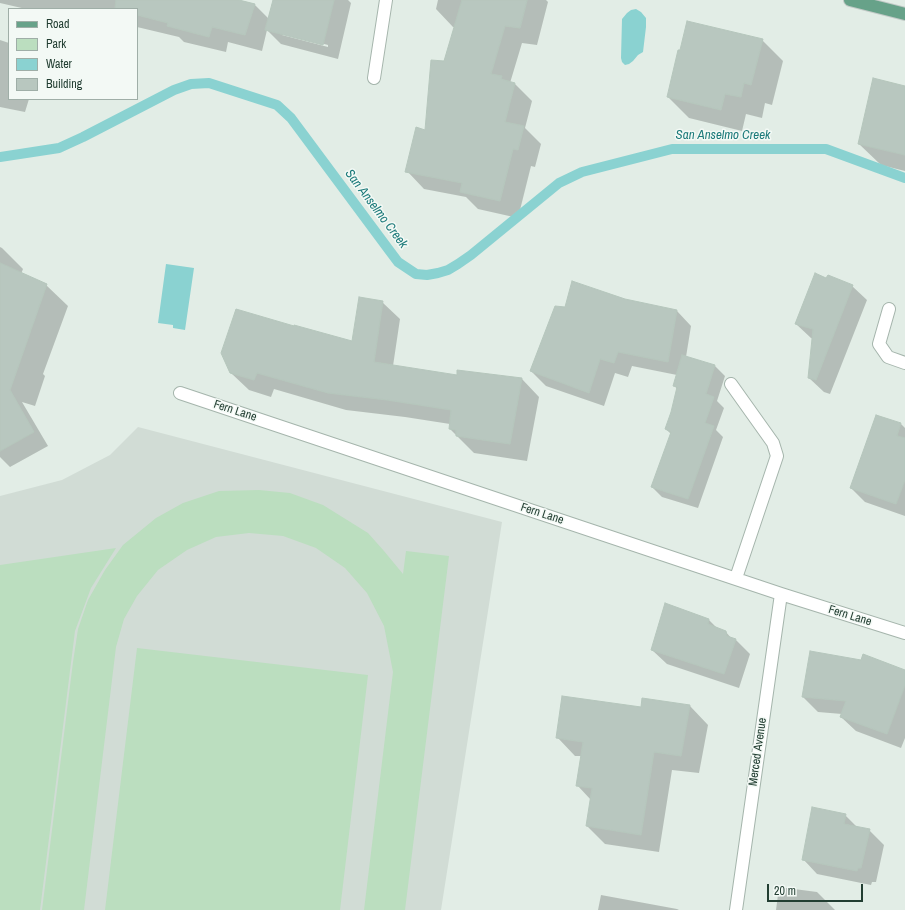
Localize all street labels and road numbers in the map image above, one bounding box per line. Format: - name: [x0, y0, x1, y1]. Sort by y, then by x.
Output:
- street label: Fern Lane: [212, 397, 258, 425]
- street label: Fern Lane: [519, 500, 565, 528]
- street label: Fern Lane: [827, 603, 873, 629]
- street label: Merced Avenue: [746, 717, 770, 787]

